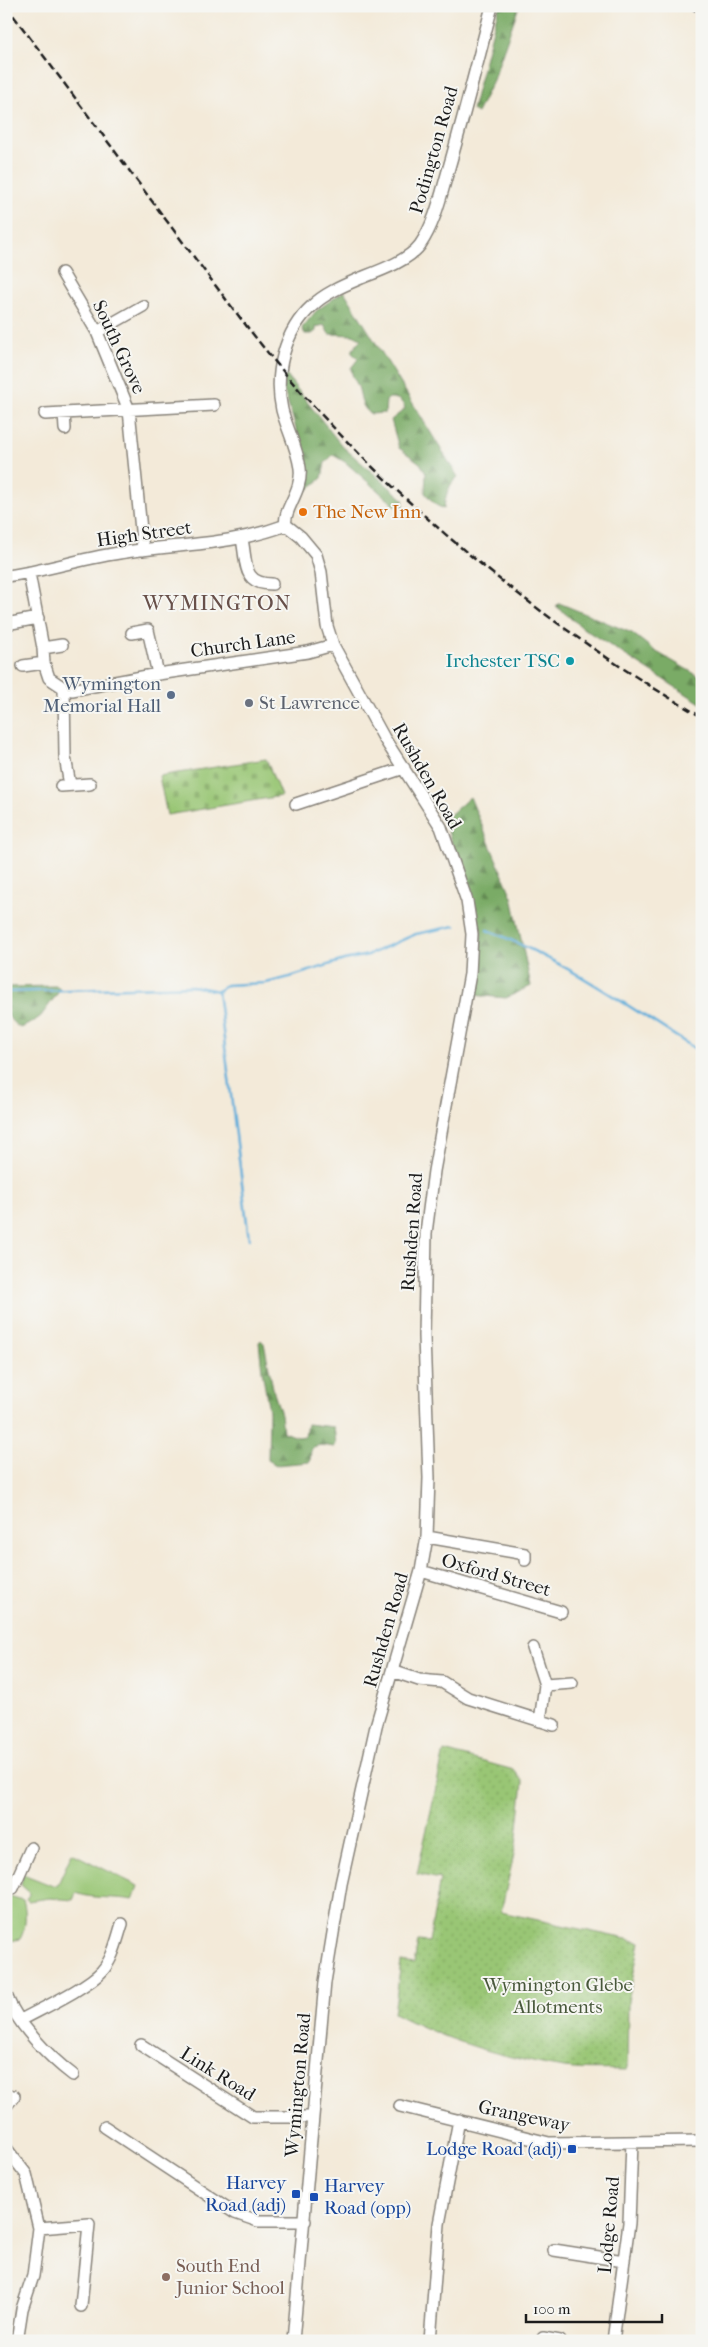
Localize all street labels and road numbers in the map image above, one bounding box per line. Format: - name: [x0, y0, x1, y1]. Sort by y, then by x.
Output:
- street label: Podington Road: [405, 83, 463, 216]
- street label: South Grove: [88, 297, 150, 397]
- street label: High Street: [95, 516, 193, 552]
- street label: Church Lane: [189, 626, 297, 662]
- street label: Rushden Road: [388, 719, 467, 834]
- street label: Rushden Road: [397, 1171, 427, 1292]
- street label: Oxford Street: [439, 1549, 553, 1601]
- street label: Rushden Road: [359, 1569, 413, 1690]
- street label: Wymington Road: [281, 2011, 315, 2159]
- street label: Link Road: [176, 2042, 260, 2106]
- street label: Grangeway: [476, 2096, 573, 2137]
- street label: Lodge Road: [594, 2175, 624, 2274]

